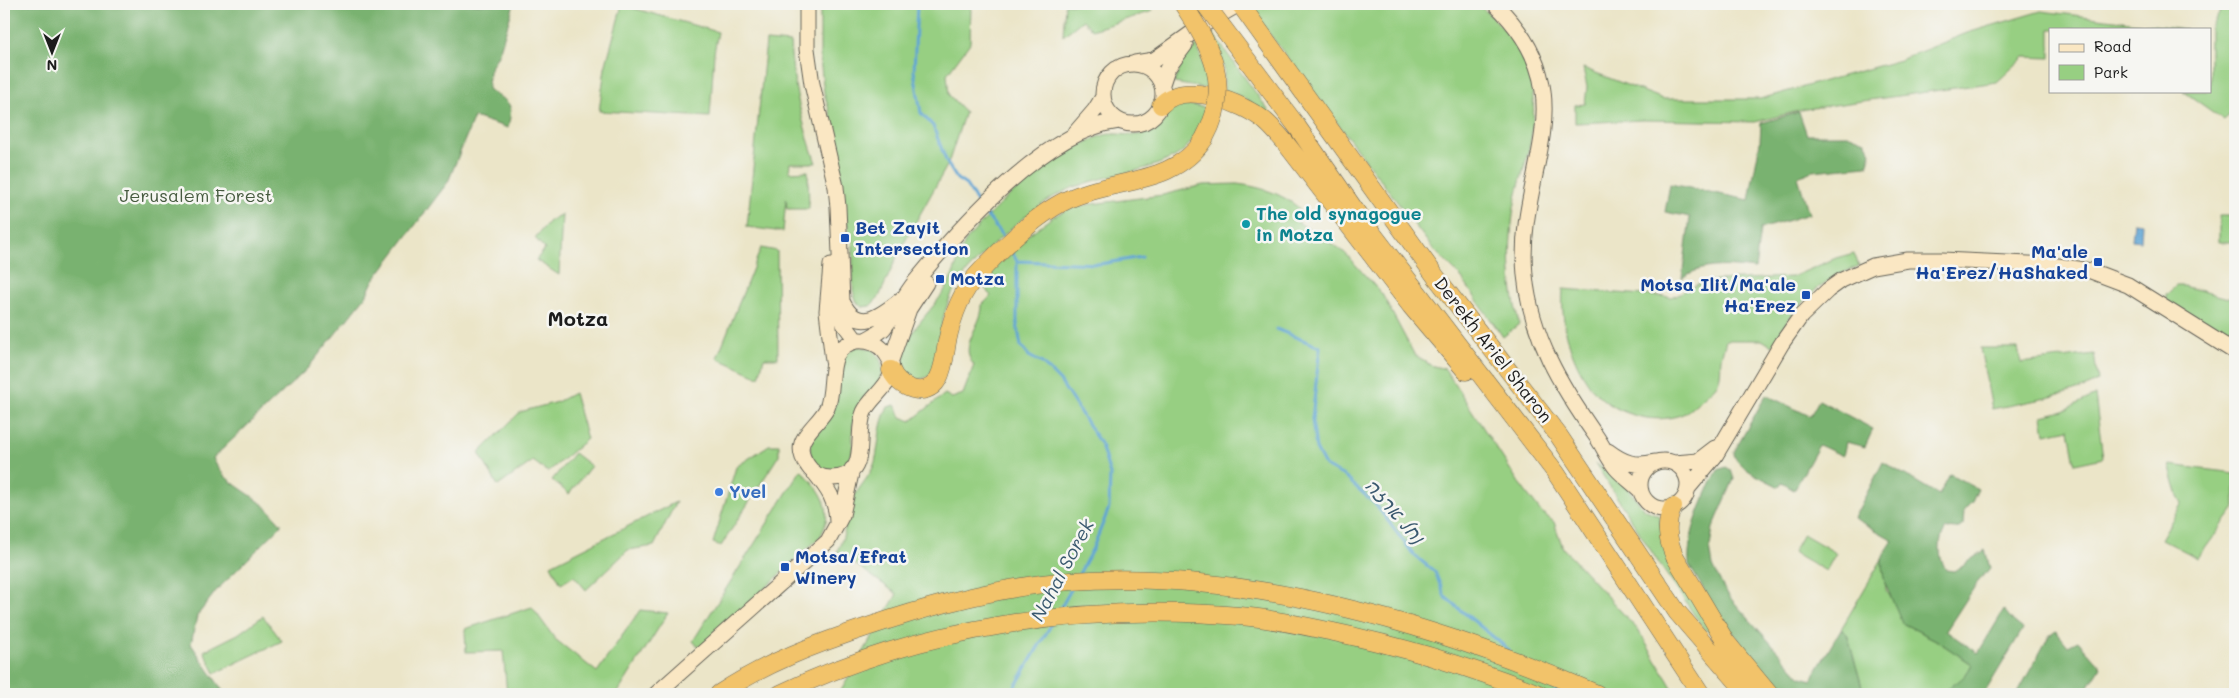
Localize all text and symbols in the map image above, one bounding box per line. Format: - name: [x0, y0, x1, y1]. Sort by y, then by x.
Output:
- north arrow: [28, 28, 78, 78]
- legend: [2049, 28, 2212, 92]
- text: Road: [2094, 36, 2131, 56]
- text: N: [47, 56, 57, 75]
- text: Park: [2094, 62, 2128, 82]
- park label: Jerusalem Forest: [119, 183, 273, 207]
- place label: The old synagogue in Motza: [1256, 201, 1422, 246]
- place label: Bet Zayit Intersection: [855, 215, 969, 260]
- marker: The old synagogue in Motza: [1240, 218, 1252, 230]
- marker: Bet Zayit Intersection: [839, 232, 851, 244]
- place label: Ma'ale Ha'Erez/HaShaked: [1915, 239, 2088, 284]
- marker: Ma'ale Ha'Erez/HaShaked: [2092, 256, 2104, 268]
- place label: Motza: [950, 266, 1005, 290]
- street label: Derekh Ariel Sharon: [1429, 272, 1558, 427]
- place label: Motsa Ilit/Ma'ale Ha'Erez: [1640, 272, 1796, 317]
- marker: Motza: [934, 273, 946, 285]
- marker: Motsa Ilit/Ma'ale Ha'Erez: [1800, 289, 1812, 301]
- district label: Motza: [548, 305, 608, 331]
- water label: נחל ארזה: [1360, 473, 1431, 550]
- place label: Yvel: [729, 479, 766, 503]
- marker: Yvel: [713, 486, 725, 498]
- water label: Nahal Sorek: [1024, 513, 1099, 625]
- place label: Motsa/Efrat Winery: [795, 544, 907, 589]
- marker: Motsa/Efrat Winery: [779, 561, 791, 573]

